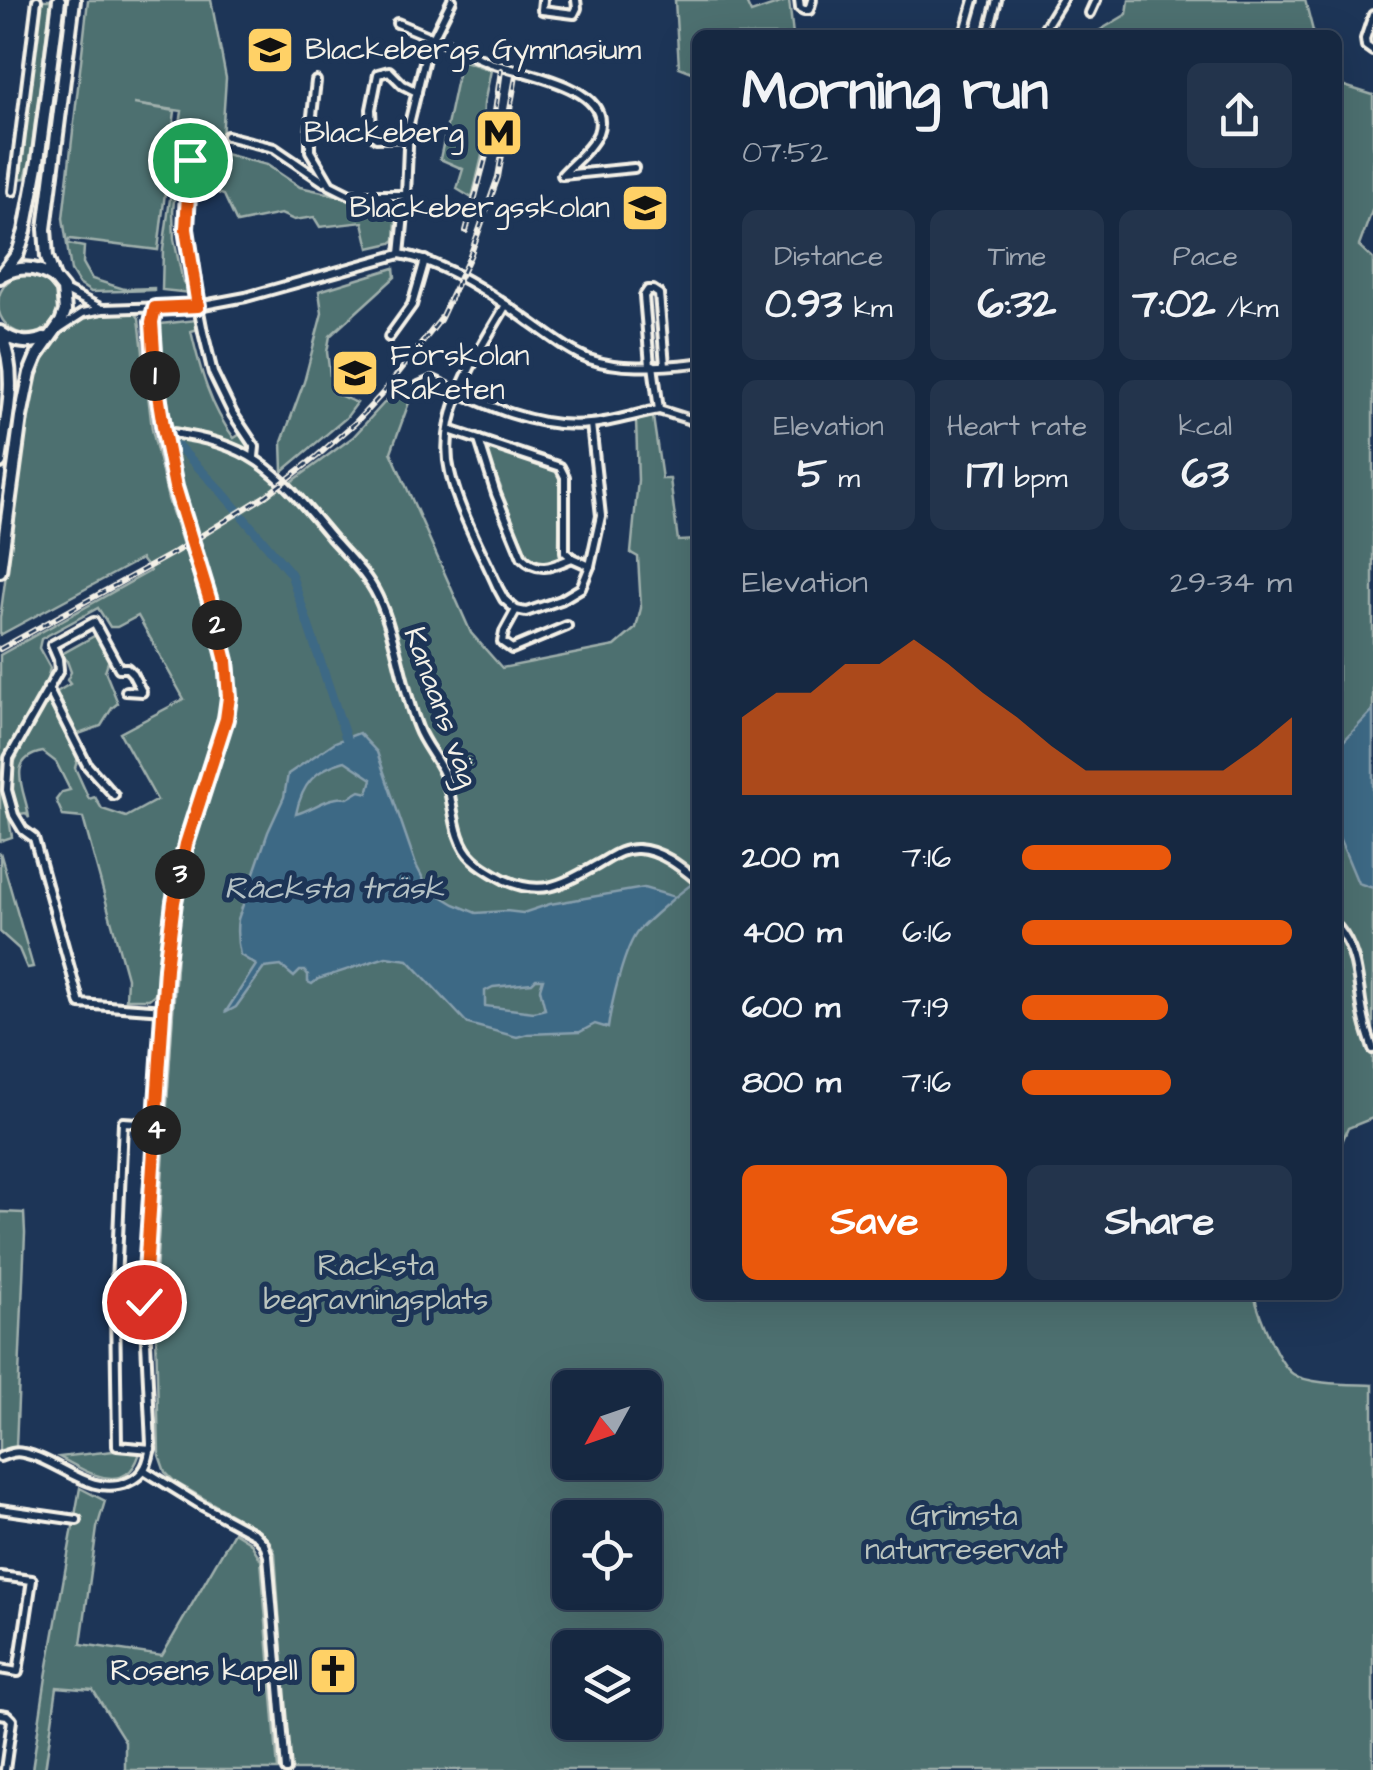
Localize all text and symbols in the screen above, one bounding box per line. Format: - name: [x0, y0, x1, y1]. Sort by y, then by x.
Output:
- school or university icon: Blackebergs Gymnasium: [244, 24, 296, 76]
- place label: Blackebergs Gymnasium: [305, 29, 642, 72]
- text: Morning run: [742, 54, 1048, 130]
- button: share: [1187, 63, 1292, 168]
- metro station icon: Blackeberg: [473, 107, 525, 159]
- place label: Blackeberg: [304, 112, 464, 155]
- pin: [148, 118, 233, 203]
- text: 07:52: [742, 130, 828, 175]
- icon: arrive: [163, 133, 218, 188]
- school or university icon: Blackebergsskolan: [619, 182, 671, 234]
- place label: Blackebergsskolan: [350, 187, 610, 230]
- text: Distance: [774, 237, 883, 276]
- text: Time: [988, 237, 1046, 276]
- text: Pace: [1173, 237, 1238, 276]
- text: 0.93: [765, 276, 842, 334]
- text: 6:32: [978, 276, 1056, 334]
- text: 7:02: [1132, 276, 1216, 334]
- text: km: [842, 289, 893, 328]
- text: /km: [1216, 289, 1278, 328]
- place label: Förskolan Raketen: [390, 335, 530, 411]
- school or university icon: Förskolan Raketen: [329, 347, 381, 399]
- pin: 1: [130, 351, 180, 401]
- text: 1: [153, 356, 157, 395]
- text: Elevation: [774, 407, 884, 446]
- text: Heart rate: [947, 407, 1087, 446]
- text: kcal: [1179, 407, 1232, 446]
- text: 5: [797, 446, 827, 504]
- text: 171: [967, 446, 1003, 504]
- text: 63: [1181, 446, 1229, 504]
- text: m: [827, 459, 860, 498]
- text: bpm: [1003, 459, 1067, 498]
- text: Elevation: [742, 560, 868, 605]
- text: 29–34 m: [1170, 560, 1292, 605]
- pin: 2: [192, 600, 242, 650]
- text: 2: [209, 605, 225, 644]
- street label: Kanaans väg: [392, 621, 489, 793]
- text: 200 m: [742, 835, 838, 880]
- text: 7:16: [902, 835, 951, 880]
- pin: 3: [155, 849, 205, 899]
- text: 3: [173, 854, 187, 893]
- water label: Råcksta träsk: [224, 866, 445, 911]
- text: 400 m: [742, 910, 842, 955]
- text: 6:16: [902, 910, 952, 955]
- text: 600 m: [742, 985, 840, 1030]
- text: 7:19: [902, 985, 949, 1030]
- text: 800 m: [742, 1060, 841, 1105]
- text: 7:16: [902, 1060, 951, 1105]
- pin: 4: [131, 1105, 181, 1155]
- text: 4: [146, 1110, 166, 1149]
- button: Save: [742, 1165, 1007, 1280]
- button: Share: [1027, 1165, 1292, 1280]
- park label: Råcksta begravningsplats: [264, 1245, 488, 1322]
- pin: [102, 1260, 187, 1345]
- icon: check: [117, 1275, 172, 1330]
- north arrow: [552, 1370, 662, 1480]
- map controls: [552, 1370, 662, 1740]
- park label: Grimsta naturreservat: [865, 1495, 1063, 1571]
- button: locate: [552, 1500, 662, 1610]
- button: layers: [552, 1630, 662, 1740]
- church icon: Rosens kapell: [307, 1645, 359, 1697]
- place label: Rosens kapell: [110, 1650, 298, 1692]

